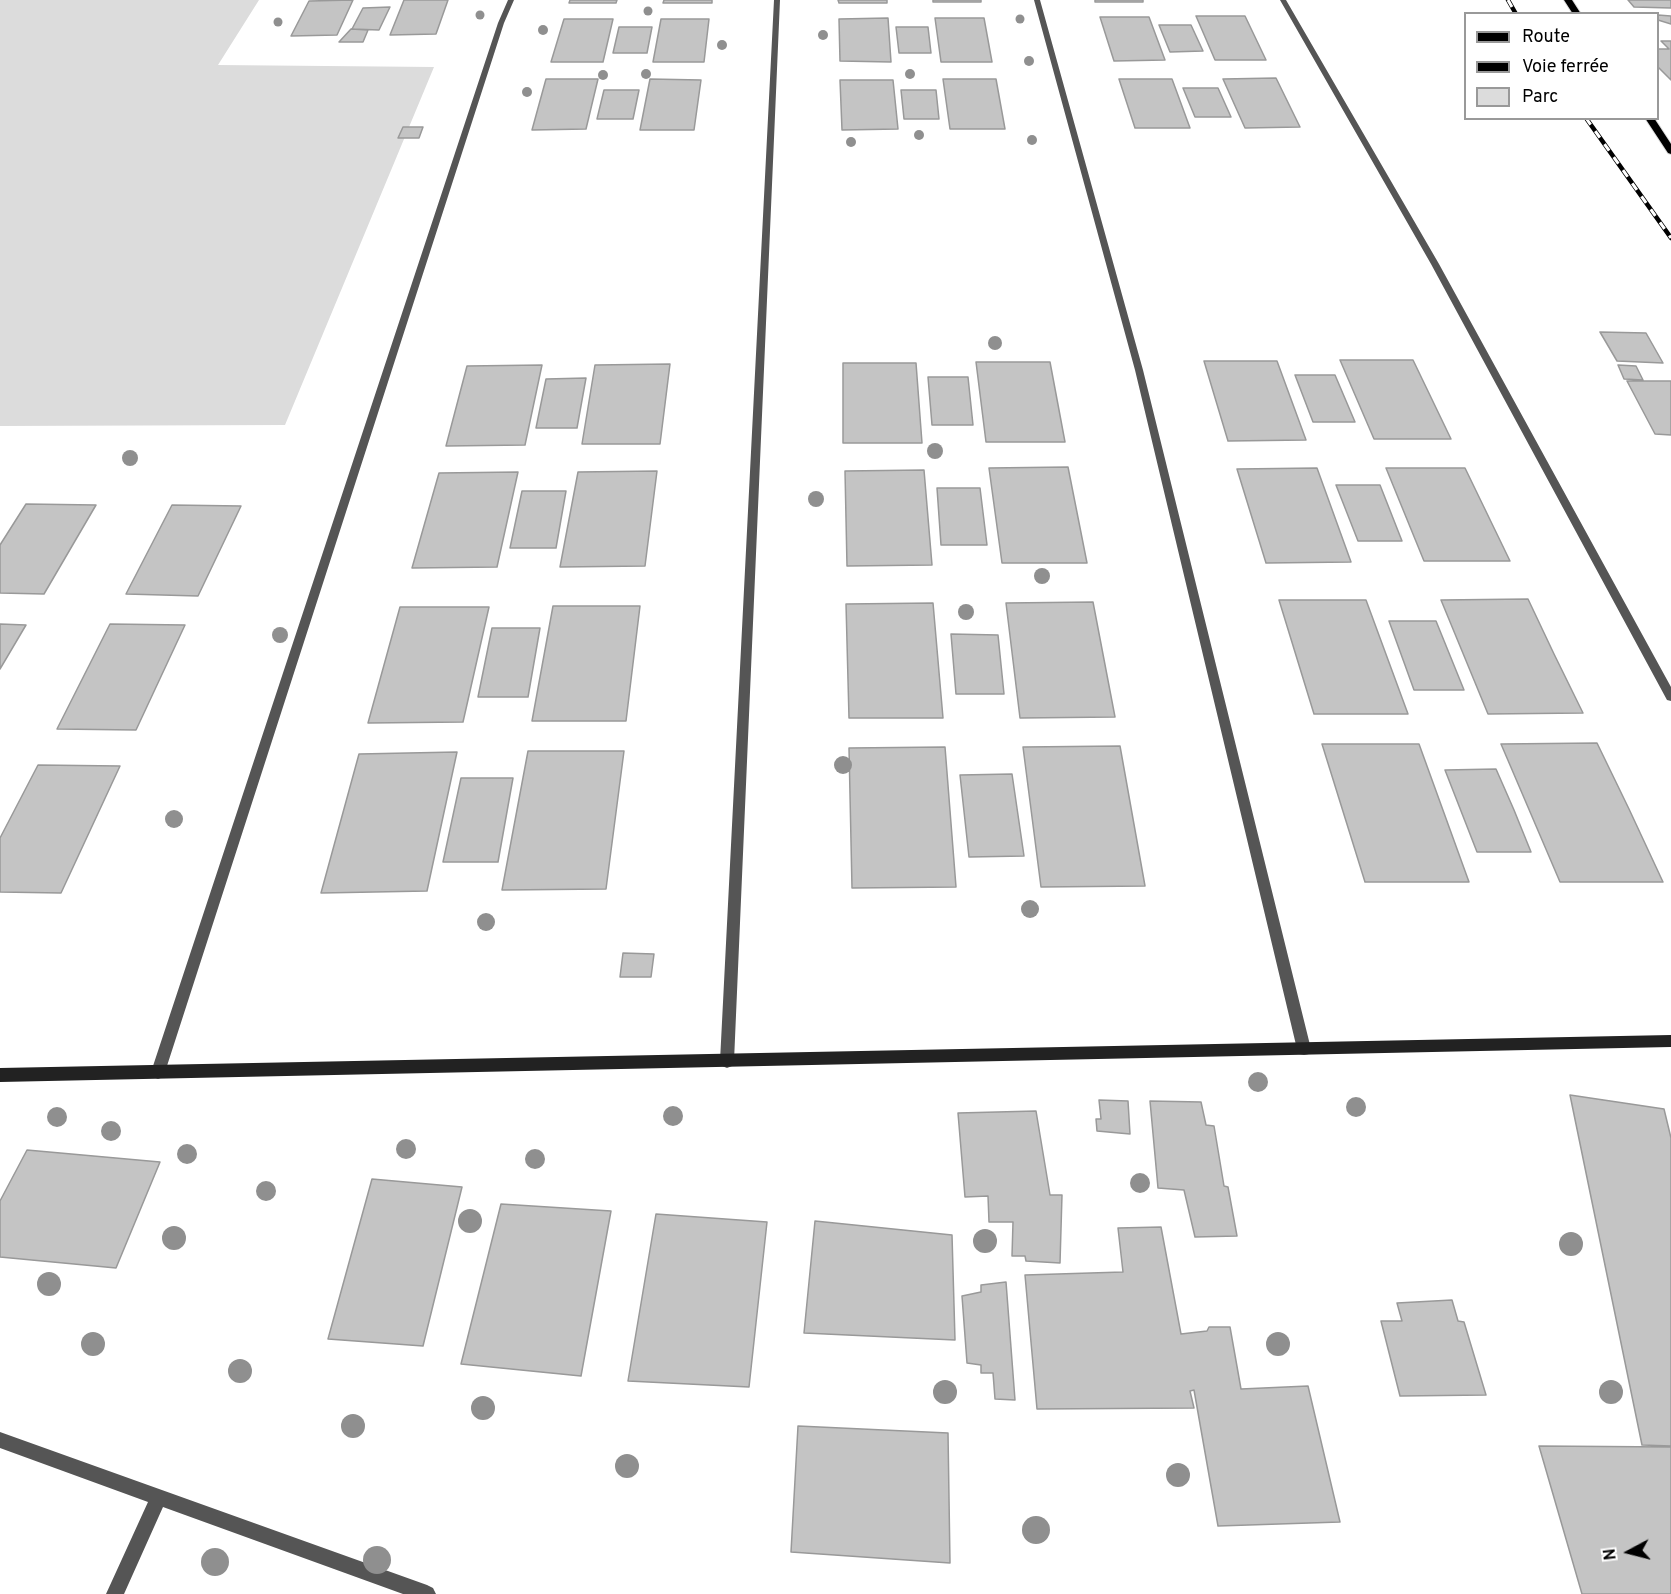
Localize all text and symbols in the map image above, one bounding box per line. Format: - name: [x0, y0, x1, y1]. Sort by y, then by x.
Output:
- legend: [1464, 12, 1659, 120]
- text: Route: [1522, 26, 1570, 49]
- text: Voie ferrée: [1522, 56, 1609, 79]
- text: Parc: [1522, 86, 1558, 109]
- north arrow: [1599, 1522, 1659, 1582]
- text: N: [1601, 1547, 1622, 1561]

